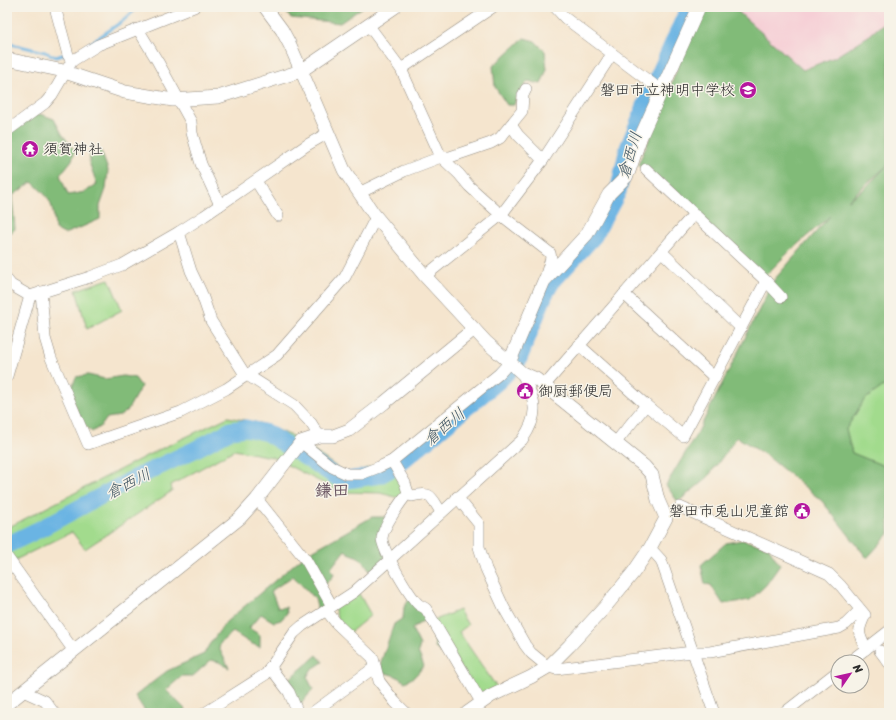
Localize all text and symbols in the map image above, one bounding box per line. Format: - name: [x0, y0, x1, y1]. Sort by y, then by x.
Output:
- place label: 磐田市立神明中学校: [600, 77, 735, 103]
- school or university icon: 磐田市立神明中学校: [738, 80, 758, 100]
- water label: 倉西川: [609, 128, 650, 182]
- place label: 須賀神社: [43, 136, 103, 162]
- temple icon: 須賀神社: [20, 139, 40, 159]
- place label: 御厨郵便局: [538, 378, 613, 404]
- public building icon: 御厨郵便局: [515, 381, 535, 401]
- water label: 倉西川: [417, 400, 472, 453]
- water label: 倉西川: [100, 460, 156, 507]
- district label: 鎌田: [315, 475, 349, 505]
- place label: 磐田市兎山児童館: [669, 498, 789, 524]
- public building icon: 磐田市兎山児童館: [792, 501, 812, 521]
- north arrow: [830, 654, 870, 694]
- text: N: [847, 659, 868, 677]

